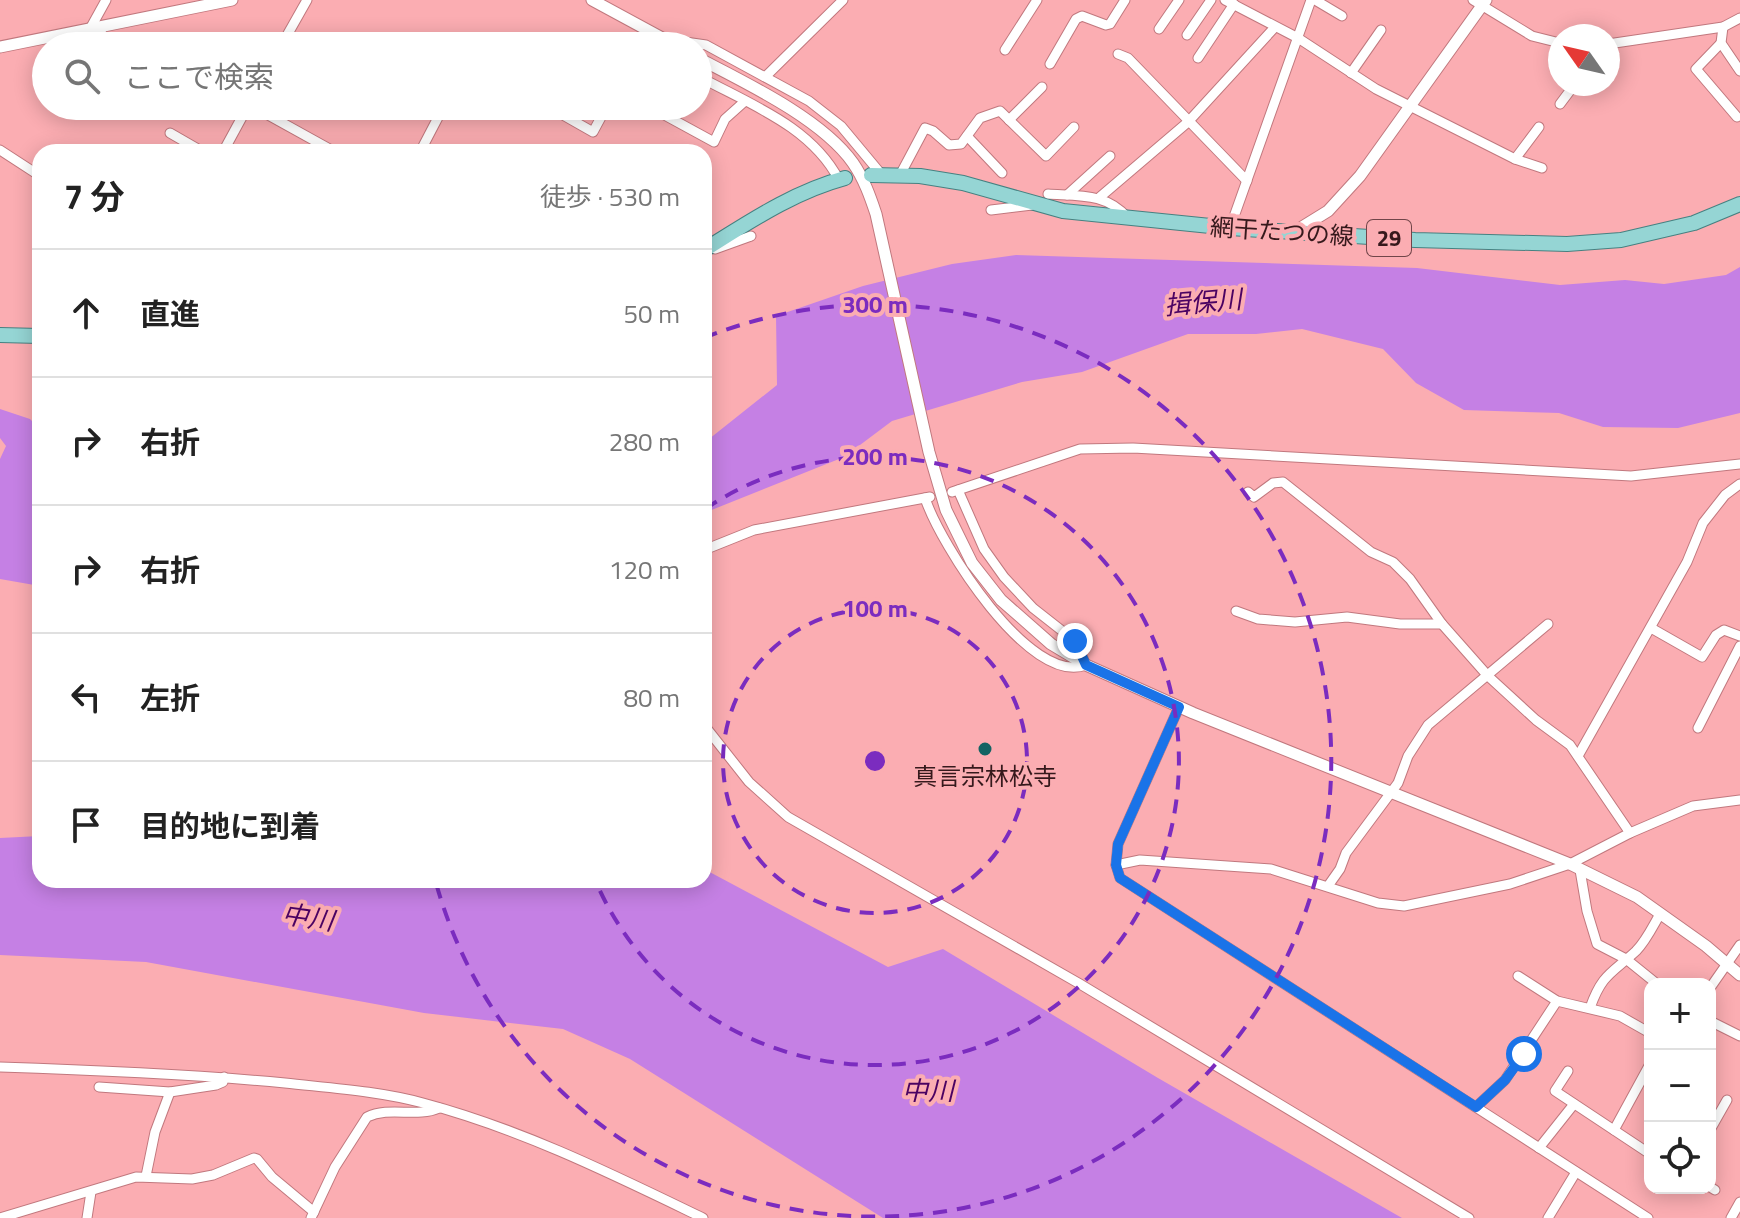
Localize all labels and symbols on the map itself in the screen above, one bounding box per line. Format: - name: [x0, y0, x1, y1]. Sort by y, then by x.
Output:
- north arrow: [1548, 24, 1620, 96]
- street label: 網干たつの線: [1209, 208, 1355, 254]
- road number: 29: [1367, 220, 1411, 256]
- water label: 揖保川: [1162, 279, 1247, 325]
- text: 300 m: [842, 286, 908, 322]
- text: 200 m: [842, 438, 908, 474]
- text: 100 m: [842, 590, 908, 626]
- route end: [1057, 623, 1093, 659]
- marker: 真言宗林松寺: [976, 740, 994, 758]
- centre of rings: [861, 747, 889, 775]
- place label: 真言宗林松寺: [913, 758, 1057, 794]
- water label: 中川: [280, 894, 339, 940]
- route start: [1506, 1036, 1542, 1072]
- water label: 中川: [902, 1071, 957, 1110]

